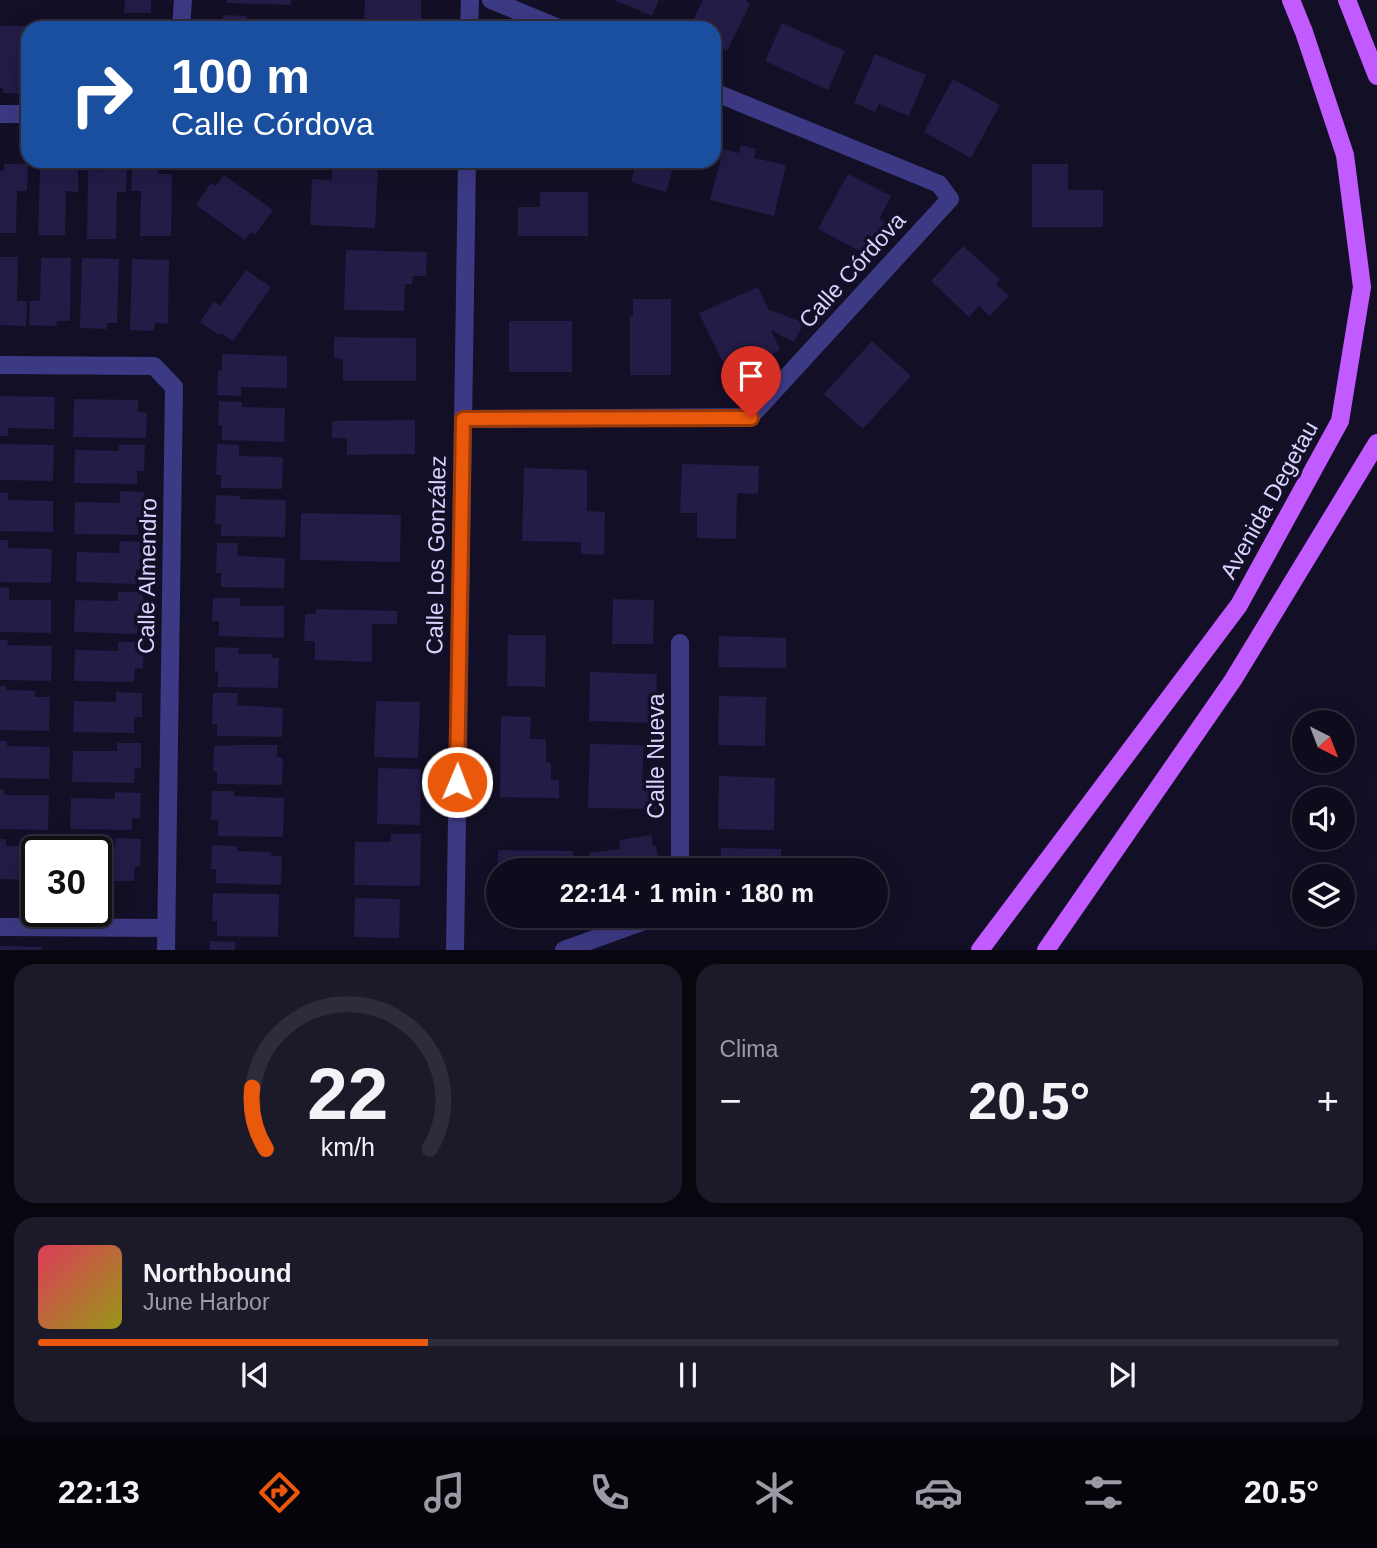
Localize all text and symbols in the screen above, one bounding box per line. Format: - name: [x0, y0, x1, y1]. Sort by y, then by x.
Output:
- icon: right: [56, 49, 147, 140]
- text: 100 m: [171, 49, 310, 103]
- text: Calle Córdova: [171, 106, 374, 142]
- street label: Calle Córdova: [794, 207, 911, 333]
- pin: [721, 346, 781, 418]
- icon: arrive: [732, 357, 770, 395]
- street label: Avenida Degetau: [1215, 417, 1323, 583]
- street label: Calle Los González: [421, 455, 451, 655]
- street label: Calle Almendro: [133, 498, 161, 654]
- street label: Calle Nueva: [643, 693, 669, 819]
- north arrow: [1292, 710, 1354, 774]
- map controls: [1292, 710, 1355, 927]
- position arrow: [420, 745, 494, 819]
- button: sound: [1292, 787, 1355, 850]
- speed limit sign: 30: [21, 836, 112, 927]
- button: layers: [1292, 864, 1355, 927]
- text: 22:14 · 1 min · 180 m: [560, 878, 814, 908]
- text: Clima: [720, 1036, 778, 1062]
- text: 22: [307, 1054, 388, 1135]
- text: 20.5°: [968, 1072, 1090, 1130]
- text: −: [720, 1080, 742, 1122]
- text: +: [1317, 1080, 1339, 1122]
- text: km/h: [321, 1133, 375, 1161]
- text: Northbound: [143, 1258, 292, 1288]
- text: June Harbor: [143, 1289, 270, 1315]
- icon: previous: [236, 1356, 274, 1394]
- icon: pause: [669, 1356, 707, 1394]
- icon: next: [1103, 1356, 1141, 1394]
- icon: directions: [255, 1468, 304, 1517]
- icon: music: [420, 1468, 469, 1517]
- icon: phone: [585, 1468, 634, 1517]
- icon: climate: [750, 1468, 799, 1517]
- icon: car: [914, 1468, 963, 1517]
- icon: filters: [1079, 1468, 1128, 1517]
- text: 22:13: [58, 1474, 140, 1510]
- text: 20.5°: [1244, 1474, 1319, 1510]

